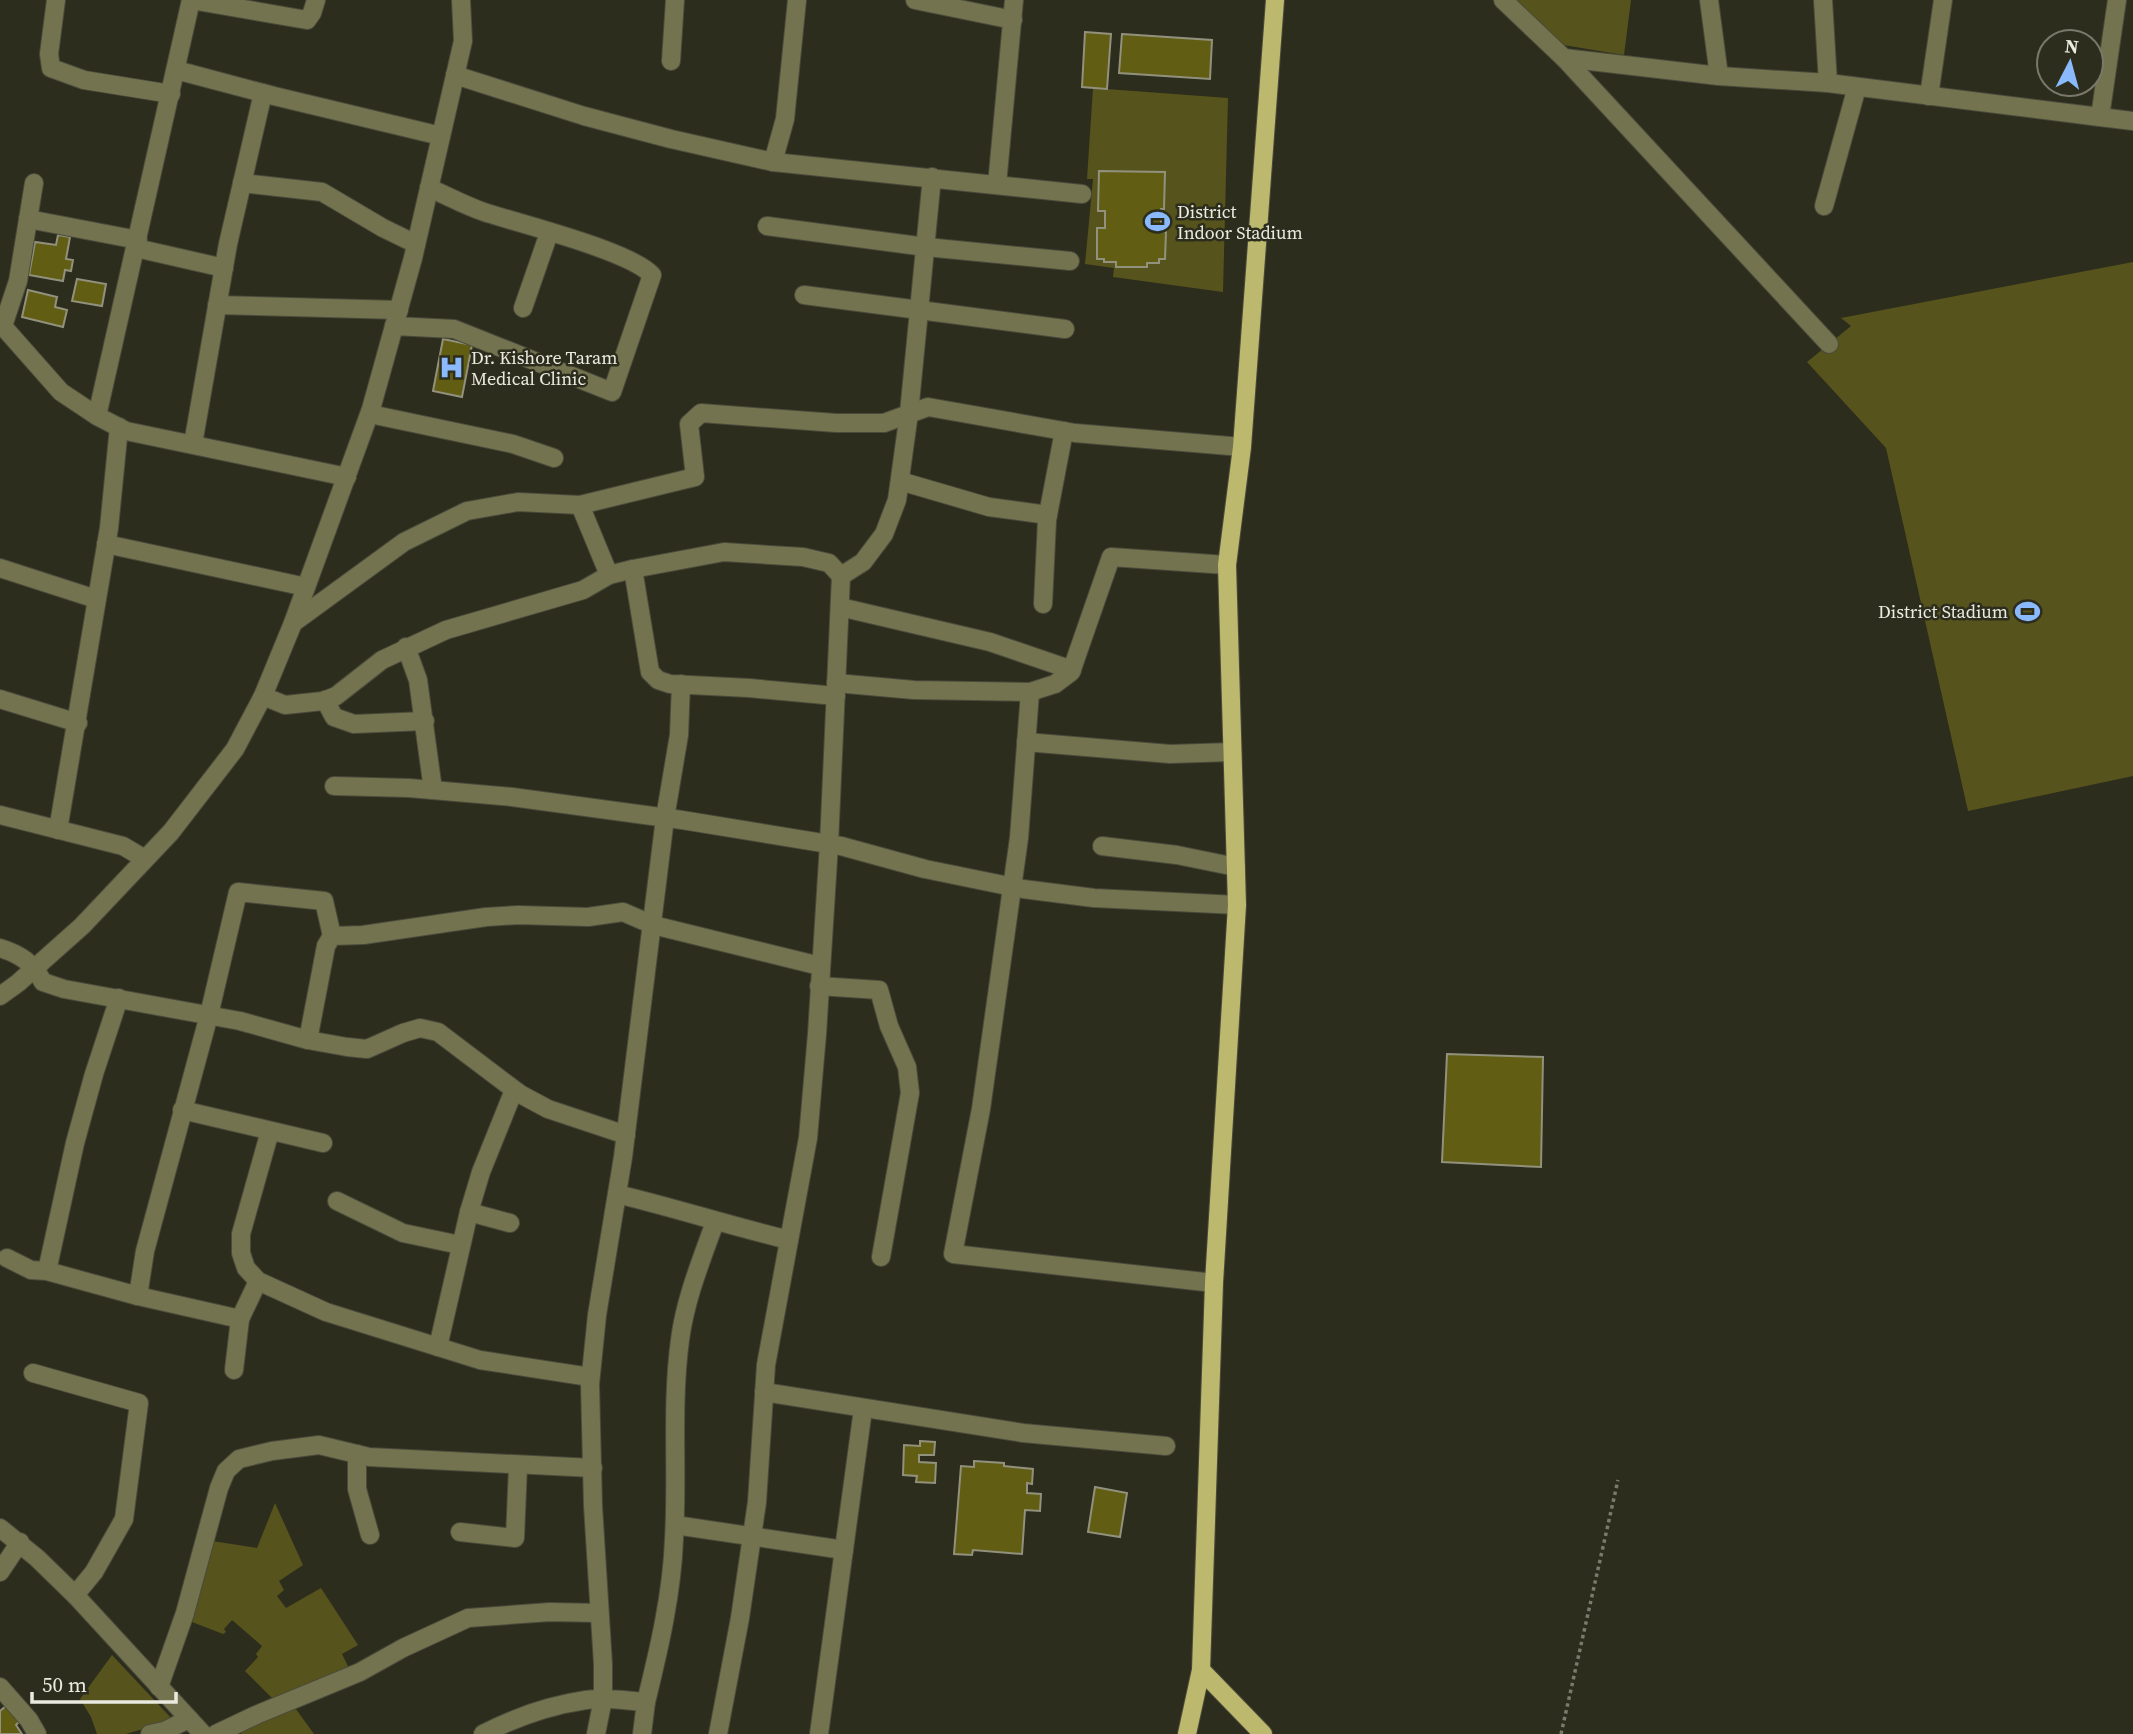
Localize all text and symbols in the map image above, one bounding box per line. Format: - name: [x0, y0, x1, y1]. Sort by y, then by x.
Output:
- north arrow: [2035, 28, 2105, 98]
- text: N: [2064, 32, 2080, 60]
- place label: District Indoor Stadium: [1177, 199, 1303, 245]
- sports icon: District Indoor Stadium: [1143, 208, 1171, 236]
- place label: Dr. Kishore Taram Medical Clinic: [471, 345, 617, 391]
- hospital icon: Dr. Kishore Taram Medical Clinic: [437, 354, 465, 382]
- sports icon: District Stadium: [2014, 598, 2042, 626]
- place label: District Stadium: [1878, 599, 2008, 624]
- scale bar: [32, 1660, 175, 1704]
- text: 50 m: [42, 1670, 87, 1699]

